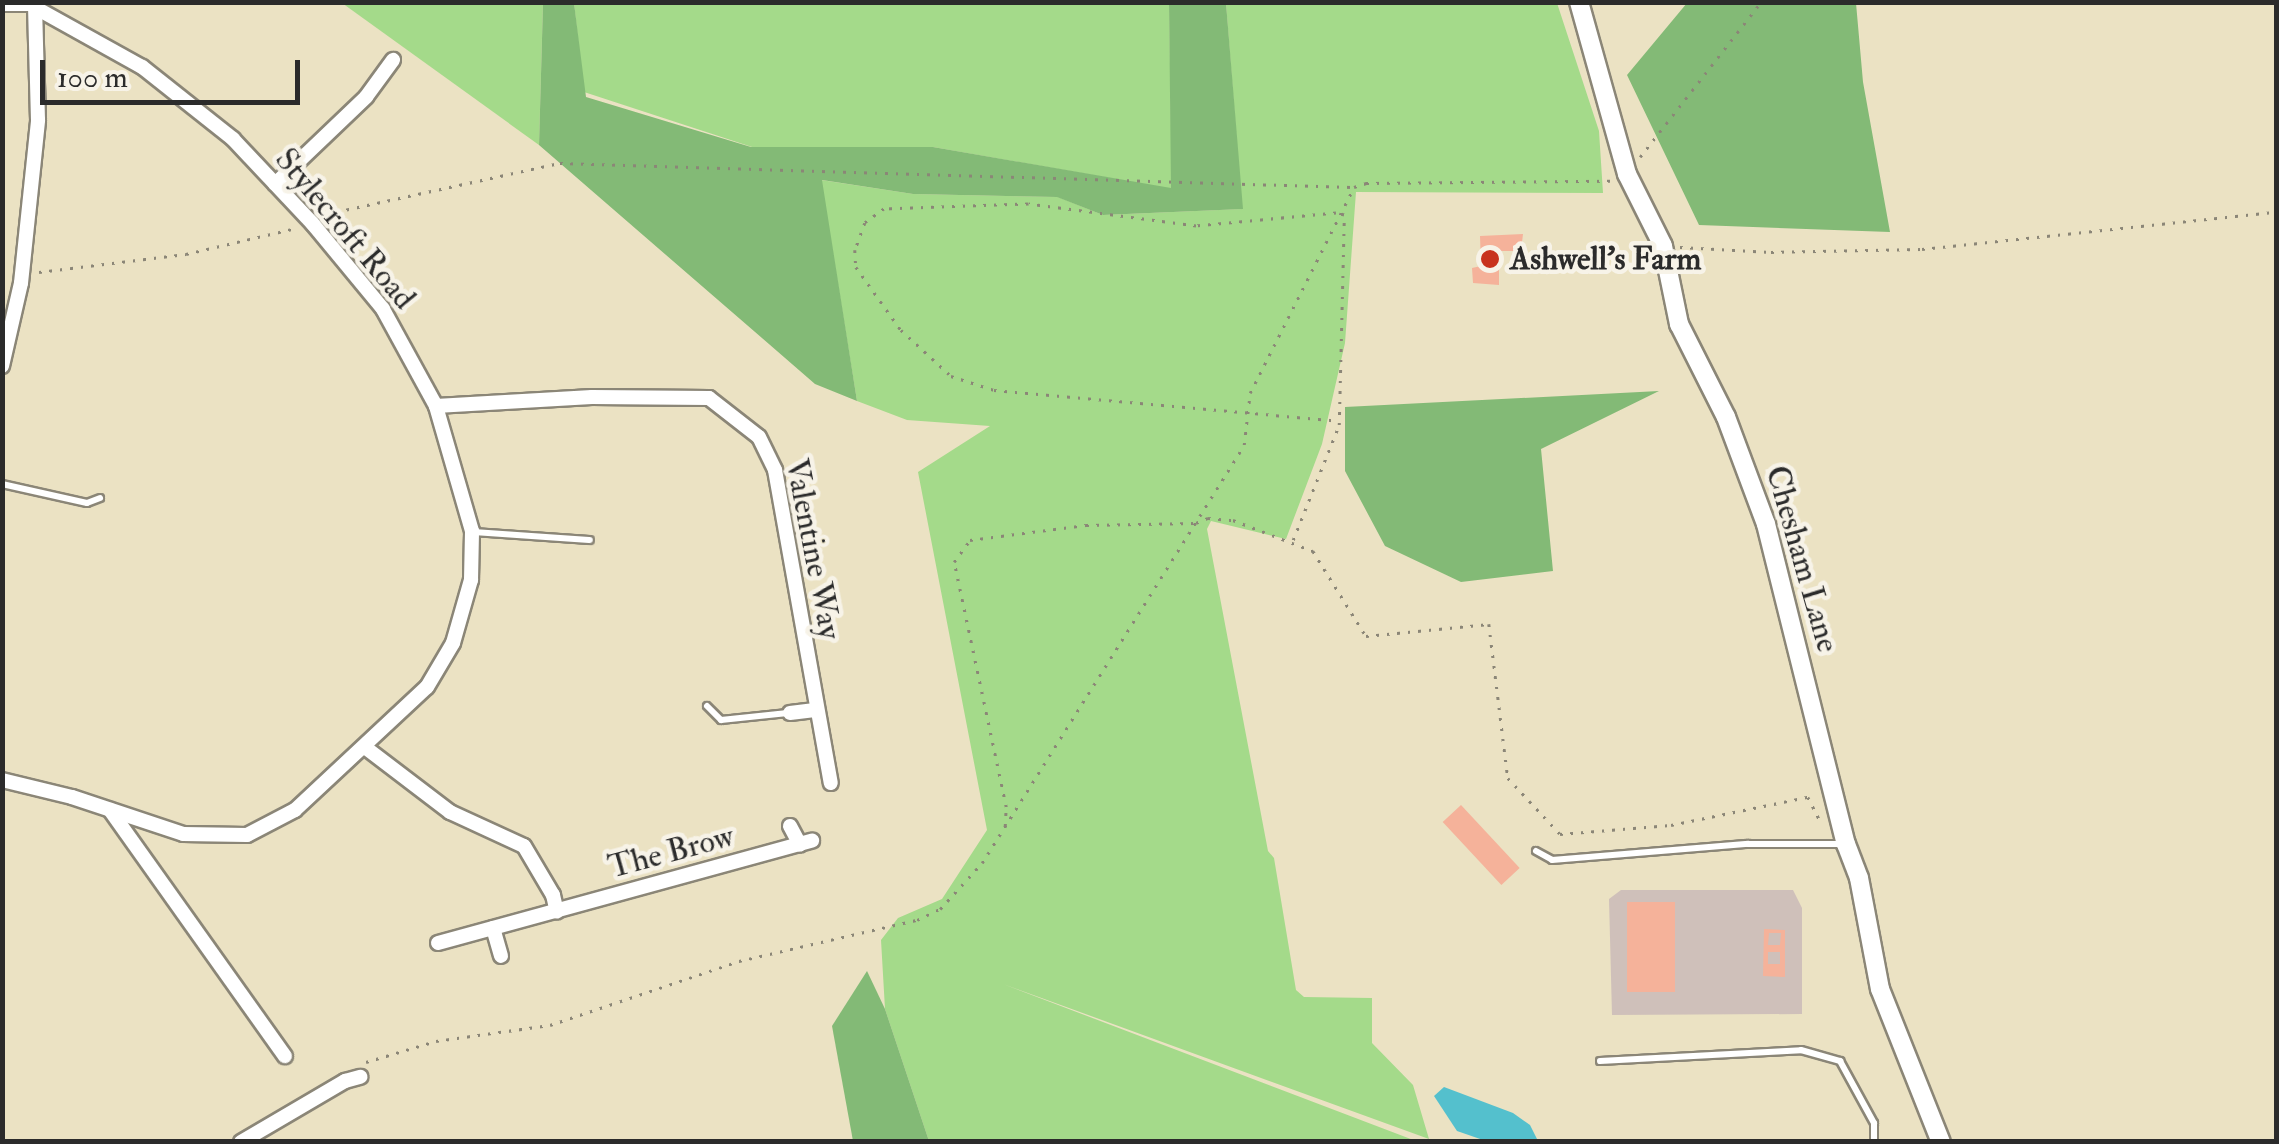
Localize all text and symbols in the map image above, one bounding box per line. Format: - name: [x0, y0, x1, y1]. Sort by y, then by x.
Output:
- scale bar: [45, 40, 305, 102]
- text: 100 m: [57, 59, 128, 96]
- street label: Stylecroft Road: [267, 141, 423, 317]
- place label: Ashwell's Farm: [1510, 240, 1701, 278]
- marker: Ashwell's Farm: [1479, 248, 1501, 270]
- street label: Valentine Way: [777, 456, 849, 642]
- street label: Chesham Lane: [1757, 461, 1847, 657]
- street label: The Brow: [604, 817, 738, 887]

